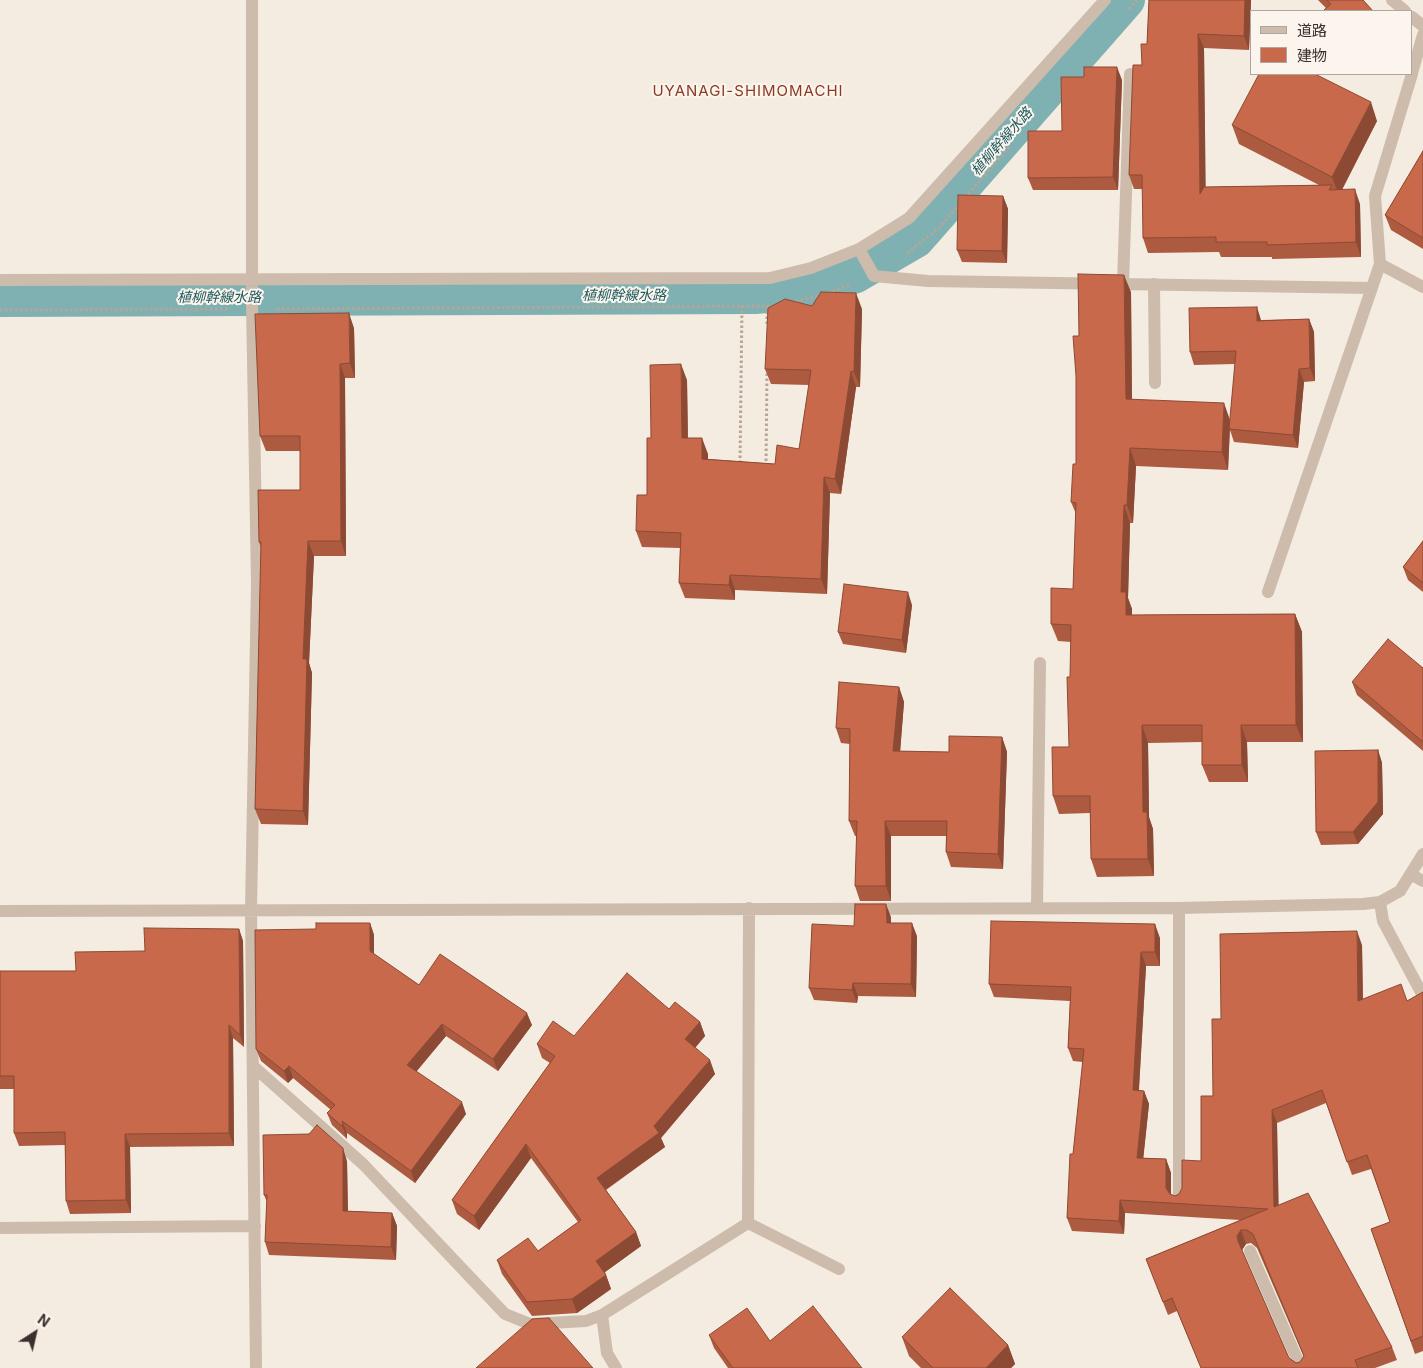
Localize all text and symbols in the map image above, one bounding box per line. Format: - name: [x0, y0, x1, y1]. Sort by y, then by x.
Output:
- legend: [1250, 10, 1413, 75]
- text: 道路: [1297, 21, 1327, 40]
- text: 建物: [1297, 46, 1327, 65]
- district label: UYANAGI-SHIMOMACHI: [650, 82, 846, 100]
- water label: 植柳幹線水路: [968, 105, 1036, 179]
- water label: 植柳幹線水路: [582, 288, 666, 304]
- water label: 植柳幹線水路: [177, 290, 261, 306]
- north arrow: [10, 1308, 60, 1358]
- text: N: [35, 1310, 53, 1330]

